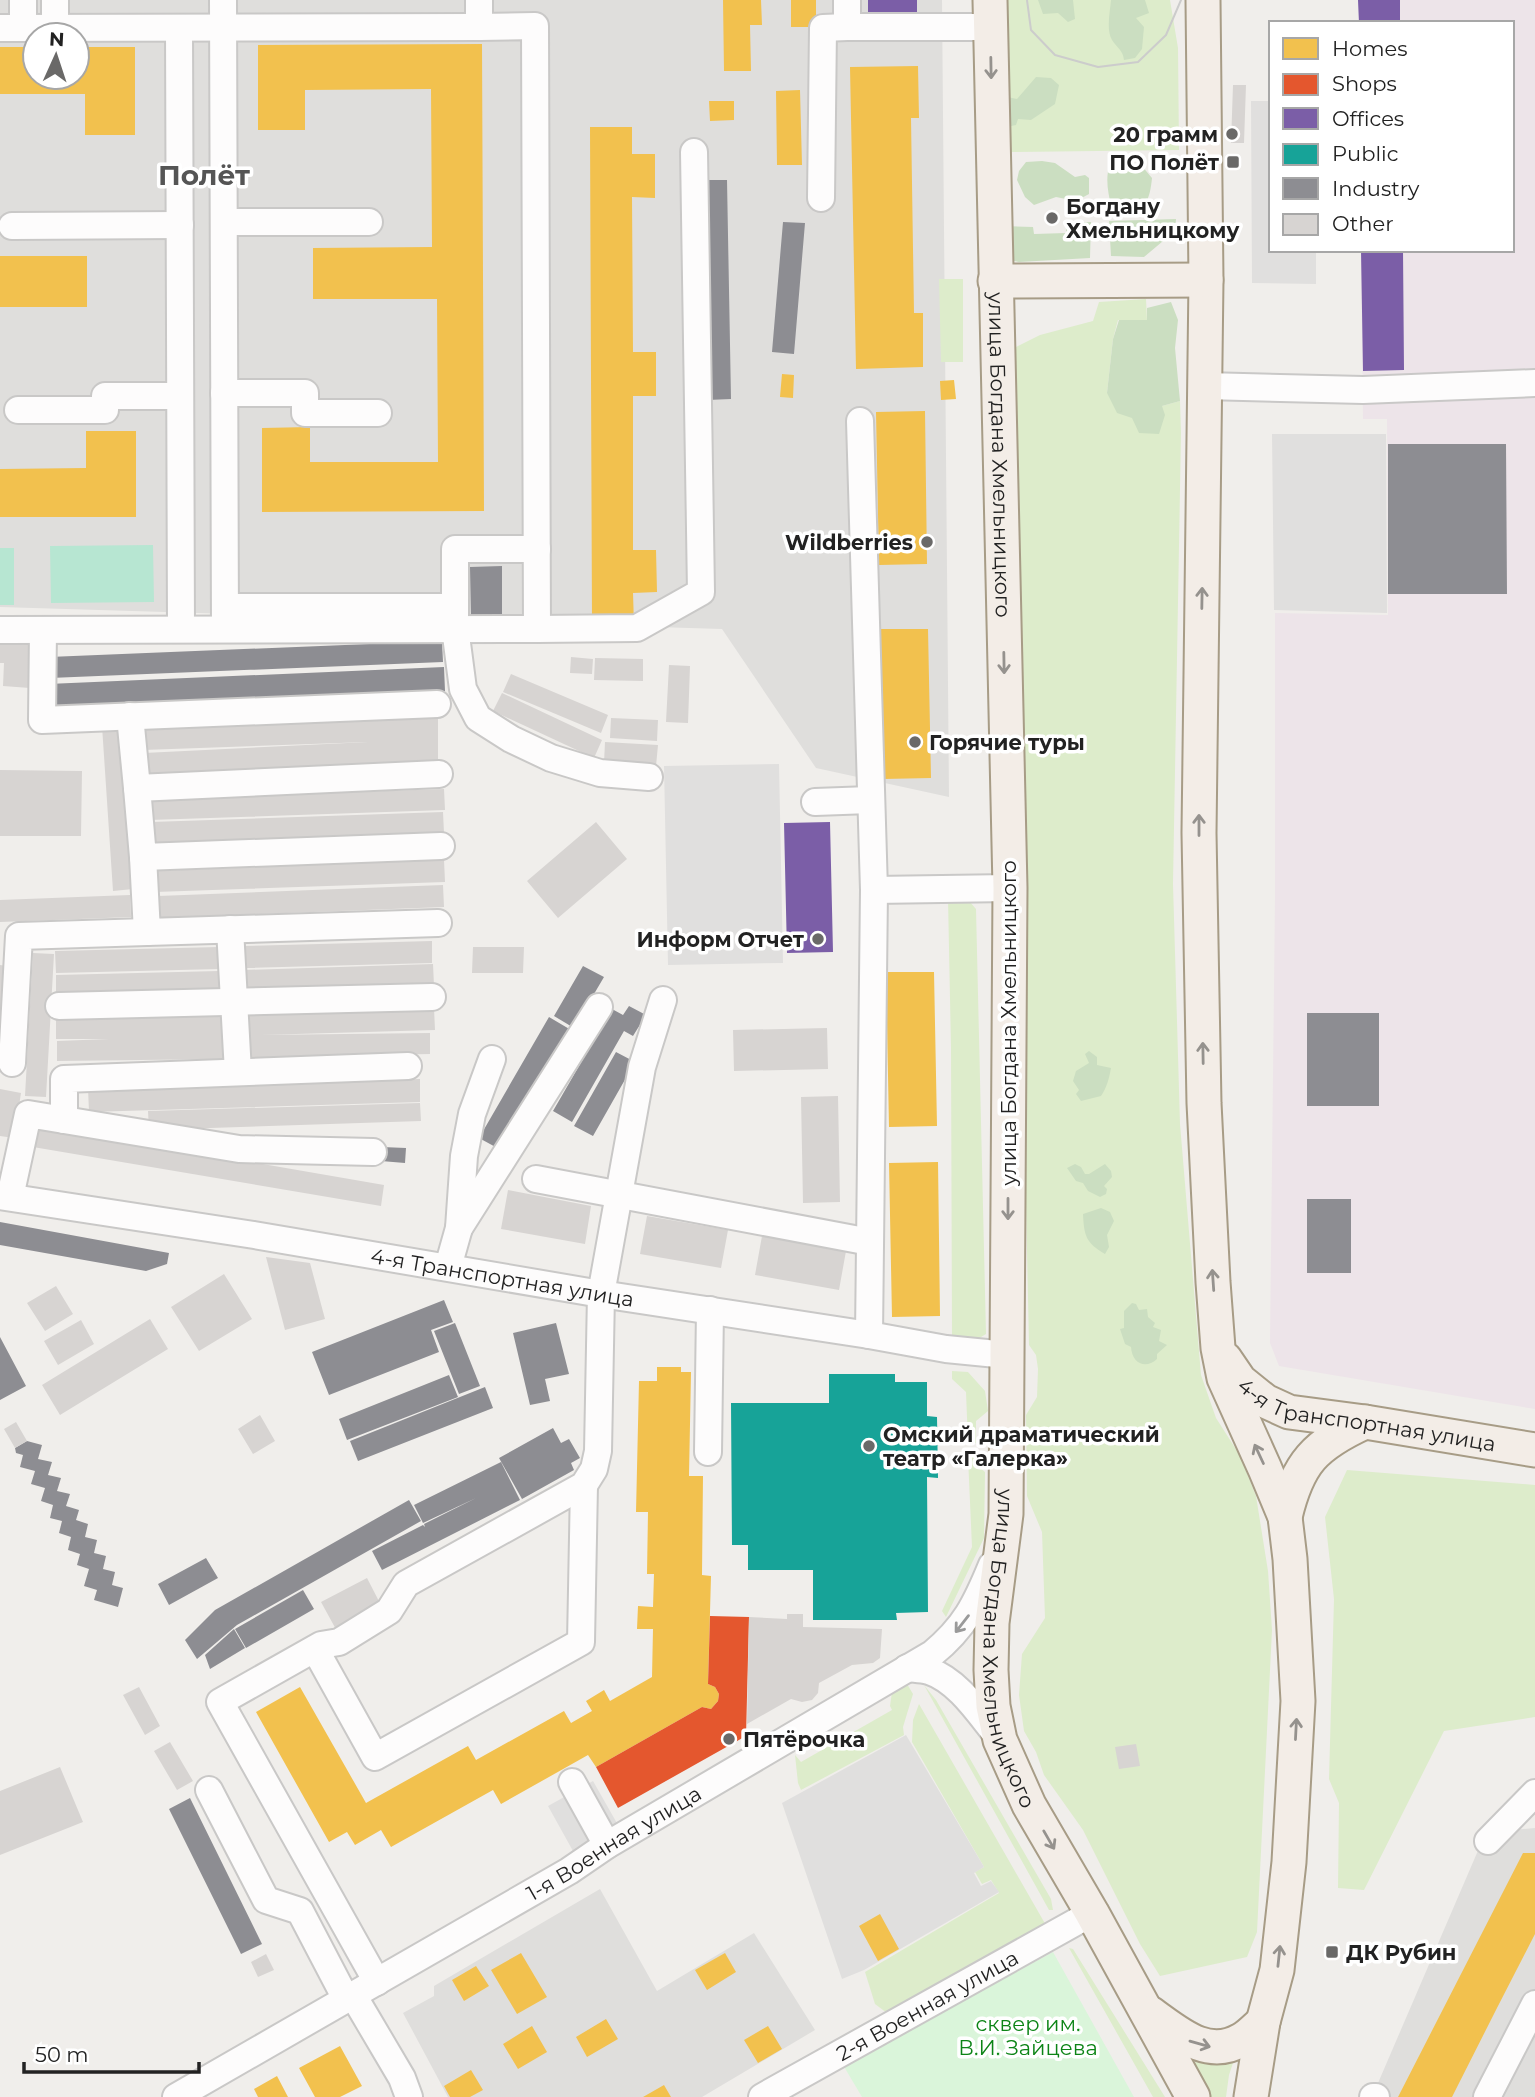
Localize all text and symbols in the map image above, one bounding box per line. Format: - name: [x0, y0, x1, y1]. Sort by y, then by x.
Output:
- north arrow: [21, 21, 91, 91]
- legend: [1269, 21, 1514, 252]
- text: N: [49, 28, 65, 51]
- text: Homes: [1332, 36, 1407, 61]
- one-way arrow: [984, 56, 998, 79]
- text: Shops: [1332, 71, 1397, 96]
- text: Offices: [1332, 106, 1404, 131]
- place label: 20 грамм: [1113, 122, 1218, 147]
- marker: 20 грамм: [1224, 126, 1240, 142]
- text: Public: [1332, 141, 1399, 166]
- place label: ПО Полёт: [1109, 150, 1220, 175]
- marker: ПО Полёт: [1225, 154, 1241, 170]
- district label: Полёт: [158, 158, 250, 192]
- text: Industry: [1332, 176, 1420, 201]
- place label: Богдану Хмельницкому: [1066, 194, 1239, 243]
- marker: Богдану Хмельницкому: [1044, 210, 1060, 226]
- text: Other: [1332, 211, 1394, 236]
- street label: улица Богдана Хмельницкого: [984, 291, 1016, 618]
- place label: Wildberries: [785, 530, 913, 555]
- marker: Wildberries: [919, 534, 935, 550]
- one-way arrow: [1195, 587, 1209, 610]
- one-way arrow: [998, 651, 1011, 674]
- place label: Горячие туры: [929, 730, 1085, 755]
- marker: Горячие туры: [907, 734, 923, 750]
- one-way arrow: [1192, 814, 1206, 837]
- street label: улица Богдана Хмельницкого: [996, 860, 1021, 1187]
- place label: Информ Отчет: [637, 927, 805, 952]
- marker: Информ Отчет: [810, 931, 826, 947]
- one-way arrow: [1196, 1042, 1210, 1065]
- one-way arrow: [1001, 1197, 1015, 1220]
- street label: 4-я Транспортная улица: [369, 1243, 636, 1311]
- one-way arrow: [1206, 1269, 1219, 1292]
- street label: 4-я Транспортная улица: [1233, 1372, 1498, 1456]
- place label: Омский драматический театр «Галерка»: [883, 1422, 1160, 1471]
- marker: Омский драматический театр «Галерка»: [861, 1438, 877, 1454]
- one-way arrow: [1251, 1444, 1265, 1465]
- street label: улица Богдана Хмельницкого: [978, 1488, 1041, 1812]
- one-way arrow: [955, 1614, 970, 1633]
- one-way arrow: [1290, 1718, 1303, 1741]
- place label: Пятёрочка: [743, 1727, 865, 1752]
- marker: Пятёрочка: [721, 1731, 737, 1747]
- street label: 1-я Военная улица: [522, 1780, 705, 1905]
- one-way arrow: [1042, 1829, 1056, 1849]
- place label: ДК Рубин: [1346, 1940, 1456, 1965]
- street label: 2-я Военная улица: [832, 1944, 1022, 2066]
- marker: ДК Рубин: [1324, 1944, 1340, 1960]
- one-way arrow: [1272, 1945, 1285, 1967]
- park label: сквер им. В.И. Зайцева: [958, 2011, 1098, 2060]
- scale bar: [24, 2030, 200, 2074]
- one-way arrow: [1189, 2038, 1211, 2051]
- text: 50 m: [35, 2042, 89, 2067]

